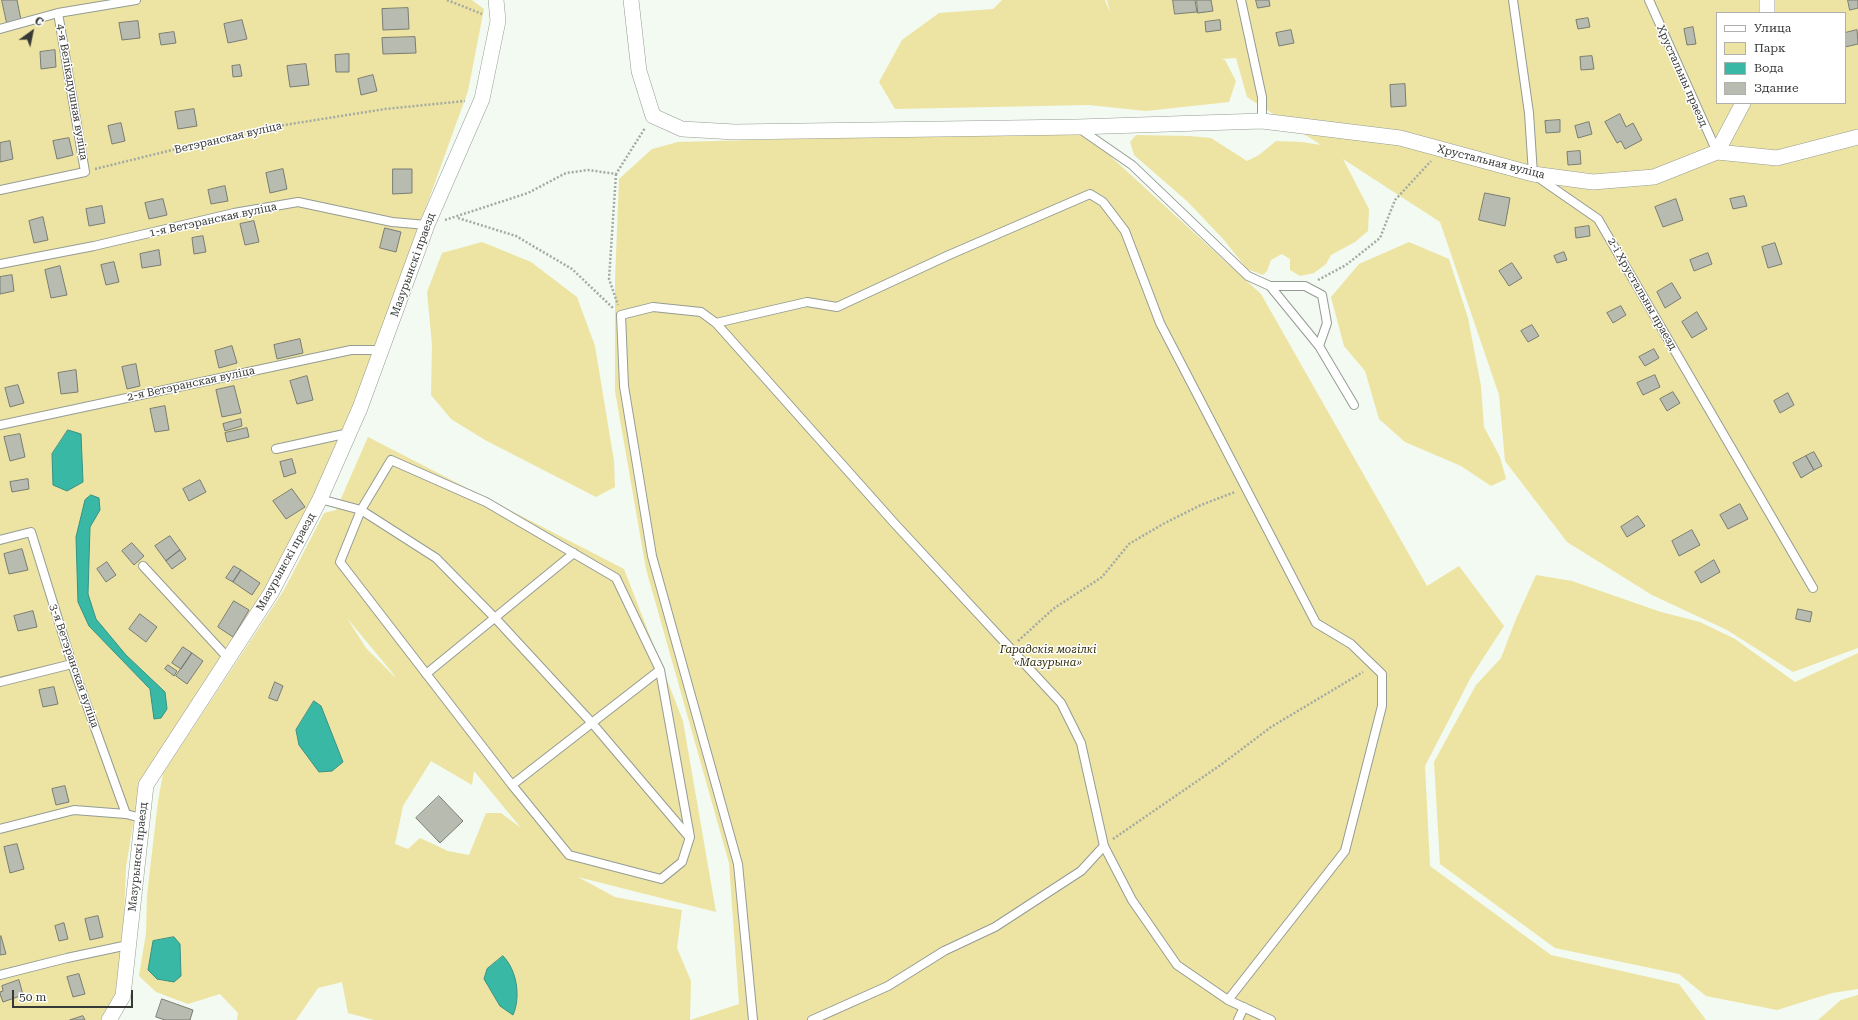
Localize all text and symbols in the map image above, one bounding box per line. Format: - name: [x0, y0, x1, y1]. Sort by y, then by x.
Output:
- north arrow: [12, 12, 52, 52]
- legend: [1716, 12, 1846, 104]
- text: С: [32, 14, 46, 29]
- text: Улица: [1754, 21, 1791, 35]
- street label: 4-я Велікадушная вуліца: [54, 23, 90, 161]
- street label: Хрустальны праезд: [1654, 23, 1710, 129]
- text: Парк: [1754, 41, 1786, 55]
- text: Вода: [1754, 61, 1783, 75]
- text: Здание: [1754, 81, 1798, 95]
- street label: Ветэранская вуліца: [173, 119, 283, 157]
- street label: Хрустальная вуліца: [1436, 142, 1546, 182]
- street label: 1-я Ветэранская вуліца: [148, 200, 278, 240]
- street label: Мазурынскі праезд: [388, 211, 438, 319]
- street label: 2-і Хрустальны праезд: [1604, 236, 1680, 352]
- street label: 2-я Ветэранская вуліца: [126, 364, 256, 404]
- street label: Мазурынскі праезд: [254, 511, 318, 613]
- street label: 3-я Ветэранская вуліца: [47, 602, 101, 730]
- park label: Гарадскія могілкі «Мазурына»: [1000, 643, 1096, 669]
- street label: Мазурынскі праезд: [126, 802, 150, 912]
- scale bar: [14, 982, 135, 1008]
- text: 50 m: [19, 990, 46, 1004]

